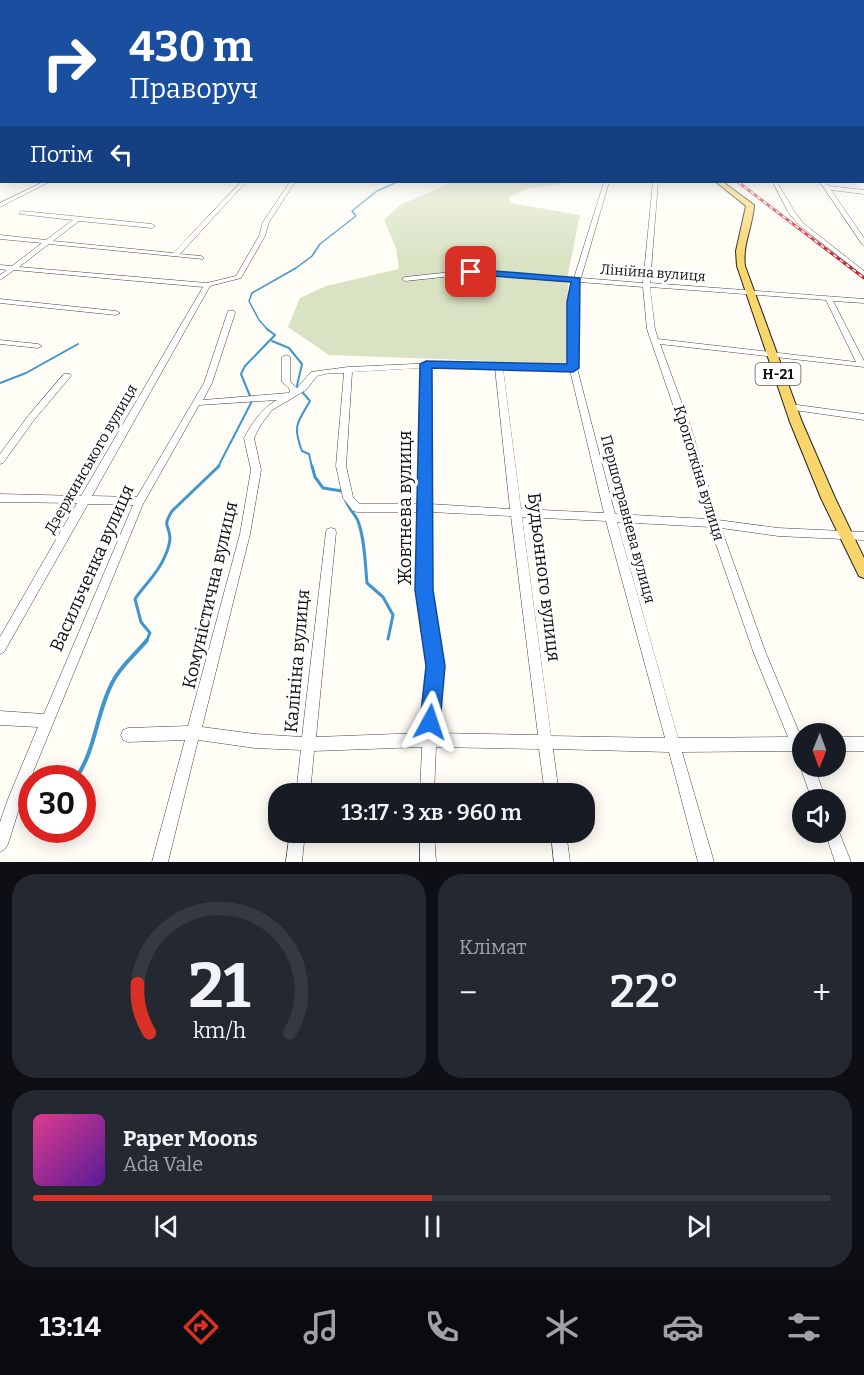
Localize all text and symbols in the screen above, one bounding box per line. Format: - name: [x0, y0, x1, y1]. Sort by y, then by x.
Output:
- text: 430 m: [129, 22, 253, 72]
- icon: right: [30, 24, 108, 102]
- text: Праворуч: [129, 73, 258, 105]
- icon: left: [105, 138, 138, 171]
- text: Потім: [30, 141, 93, 168]
- pin: [445, 246, 496, 297]
- icon: arrive: [454, 255, 487, 288]
- street label: Лінійна вулиця: [600, 261, 707, 285]
- road number: Н-21: [756, 363, 800, 385]
- street label: Дзержинського вулиця: [41, 381, 141, 537]
- street label: Кропоткіна вулиця: [670, 403, 728, 543]
- street label: Жовтнева вулиця: [394, 430, 416, 586]
- street label: Першотравнева вулиця: [597, 433, 659, 605]
- street label: Васильченка вулиця: [45, 481, 139, 655]
- street label: Будьонного вулиця: [523, 491, 565, 663]
- street label: Комуністична вулиця: [178, 499, 242, 691]
- street label: Калініна вулиця: [280, 588, 314, 734]
- position arrow: [398, 690, 462, 754]
- north arrow: [792, 723, 846, 777]
- map controls: [792, 723, 846, 843]
- speed limit sign: 30: [18, 765, 96, 843]
- button: sound: [792, 789, 846, 843]
- text: 13:17 · 3 хв · 960 m: [341, 799, 522, 826]
- text: Клімат: [459, 935, 527, 959]
- text: 21: [188, 949, 250, 1024]
- text: 22°: [610, 965, 680, 1019]
- text: −: [459, 973, 477, 1013]
- text: +: [812, 973, 831, 1013]
- text: km/h: [192, 1018, 246, 1044]
- text: Paper Moons: [123, 1125, 258, 1152]
- text: Ada Vale: [123, 1152, 203, 1176]
- icon: previous: [150, 1210, 183, 1243]
- icon: pause: [416, 1210, 449, 1243]
- icon: next: [682, 1210, 715, 1243]
- icon: directions: [180, 1306, 222, 1348]
- icon: music: [300, 1306, 342, 1348]
- icon: phone: [421, 1306, 463, 1348]
- icon: climate: [541, 1306, 583, 1348]
- icon: car: [662, 1306, 704, 1348]
- icon: filters: [783, 1306, 825, 1348]
- text: 13:14: [39, 1311, 101, 1343]

